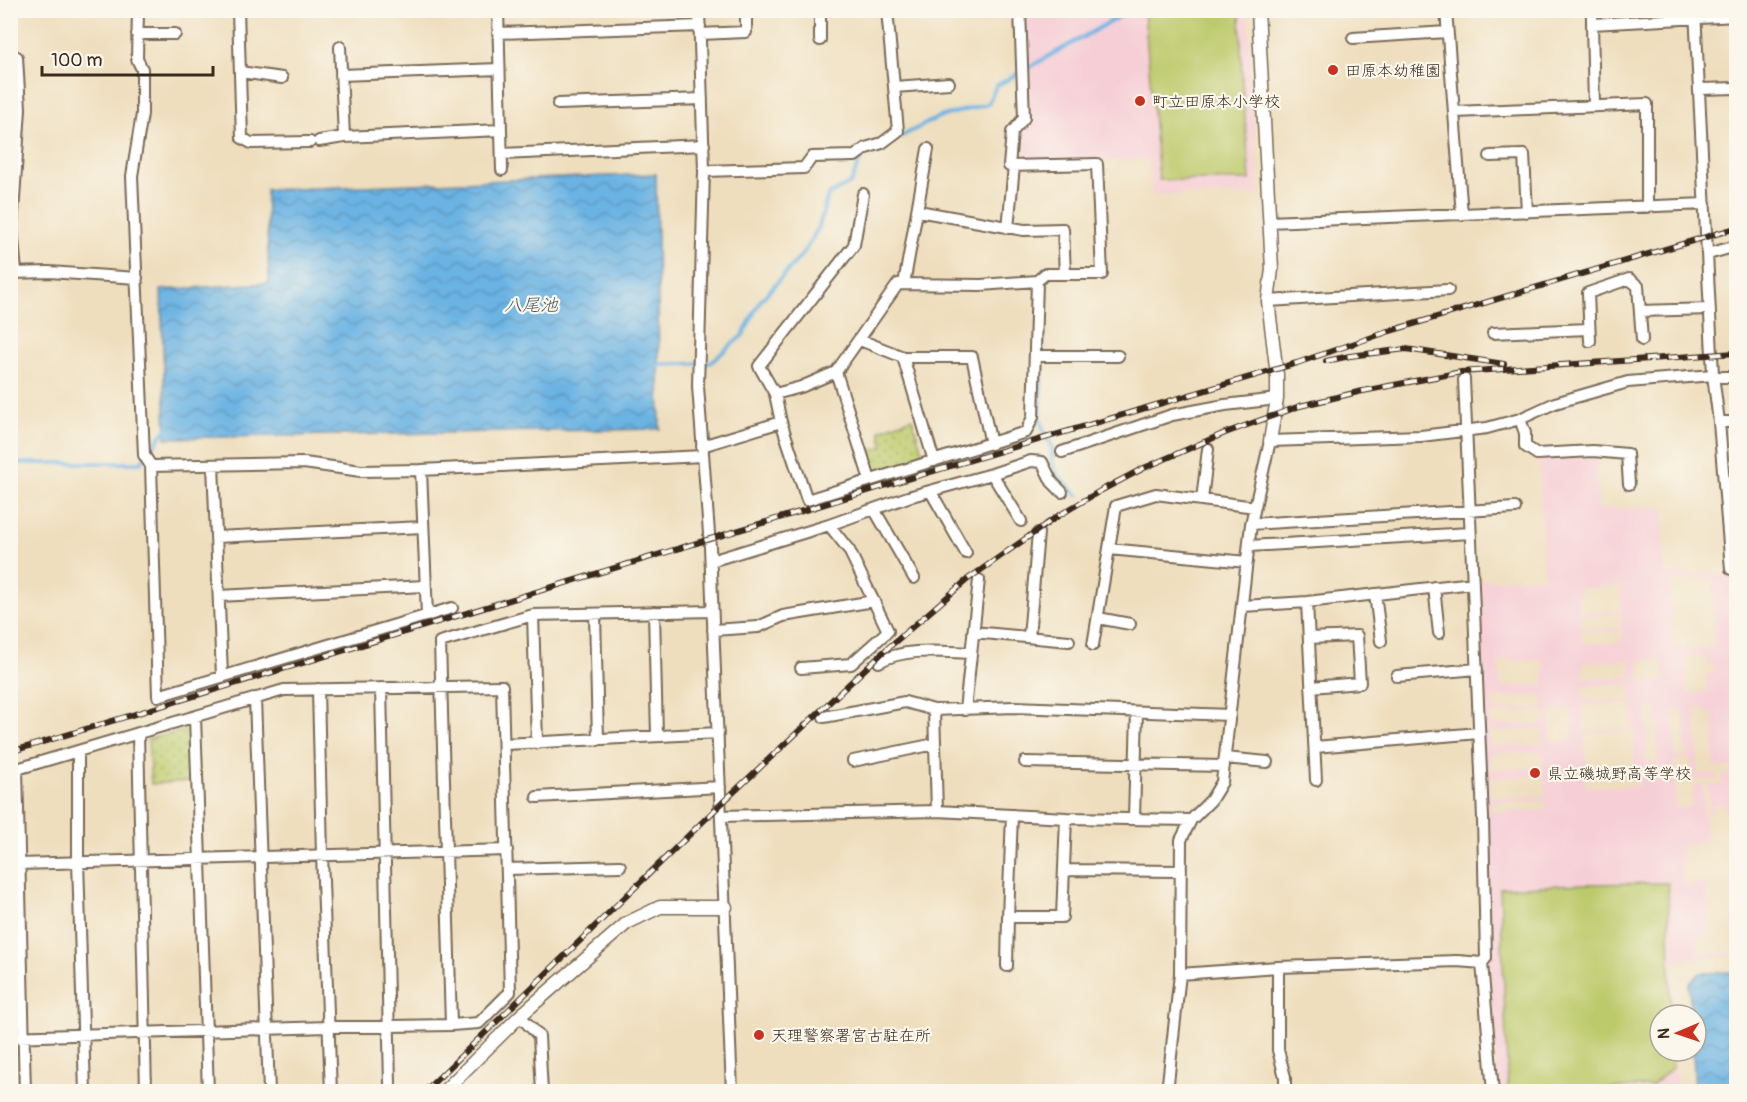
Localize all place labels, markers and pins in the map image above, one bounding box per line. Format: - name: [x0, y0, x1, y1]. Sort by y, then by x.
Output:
- place label: 田原本幼稚園: [1345, 61, 1441, 81]
- marker: 田原本幼稚園: [1326, 63, 1340, 77]
- place label: 町立田原本小学校: [1152, 92, 1280, 112]
- marker: 町立田原本小学校: [1133, 94, 1147, 108]
- place label: 県立磯城野高等学校: [1547, 764, 1691, 784]
- marker: 県立磯城野高等学校: [1528, 766, 1542, 780]
- place label: 天理警察署宮古駐在所: [771, 1026, 931, 1046]
- marker: 天理警察署宮古駐在所: [752, 1028, 766, 1042]

